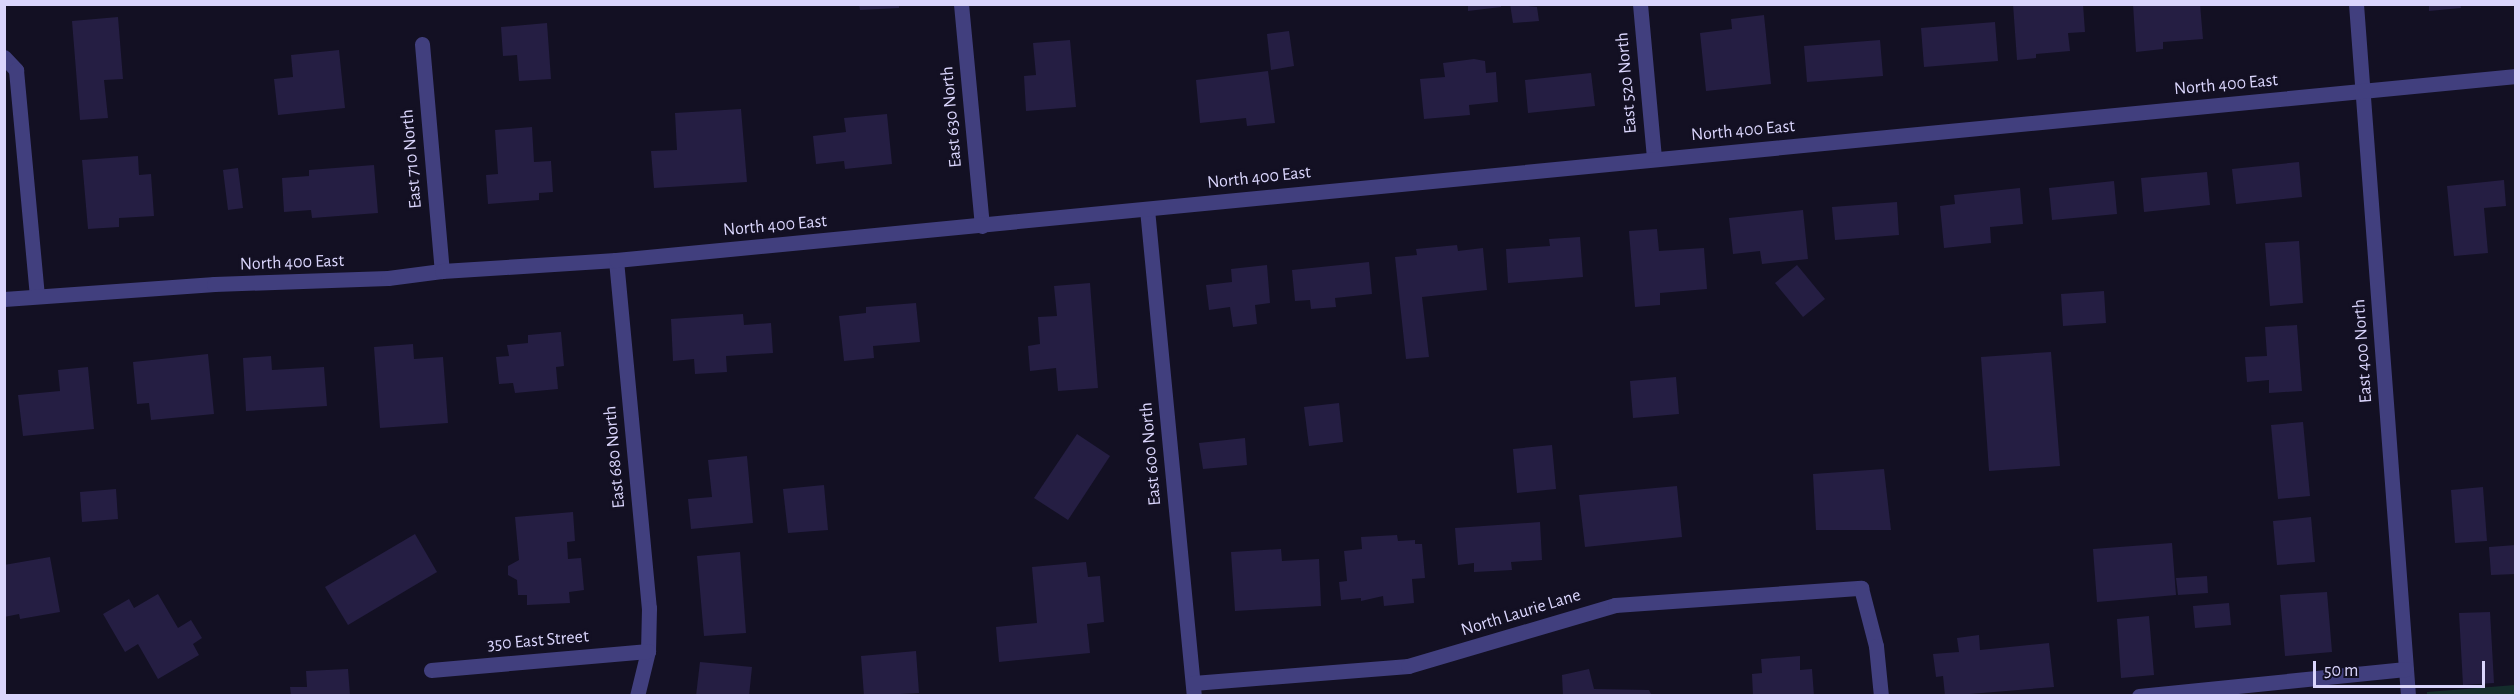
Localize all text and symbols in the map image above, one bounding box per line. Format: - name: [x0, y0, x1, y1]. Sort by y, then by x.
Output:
- street label: East 520 North: [1612, 31, 1642, 135]
- street label: East 630 North: [937, 65, 967, 169]
- street label: North 400 East: [2173, 70, 2279, 100]
- street label: East 710 North: [397, 108, 427, 210]
- street label: North 400 East: [1690, 116, 1796, 146]
- street label: North 400 East: [1206, 162, 1312, 194]
- street label: North 400 East: [722, 211, 828, 241]
- street label: North 400 East: [240, 250, 344, 276]
- street label: East 400 North: [2349, 298, 2377, 404]
- street label: East 600 North: [1136, 401, 1166, 507]
- street label: East 680 North: [600, 405, 630, 509]
- street label: North Laurie Lane: [1459, 585, 1583, 641]
- street label: 350 East Street: [486, 626, 590, 656]
- scale bar: [2316, 649, 2488, 687]
- text: 50 m: [2324, 662, 2358, 680]

